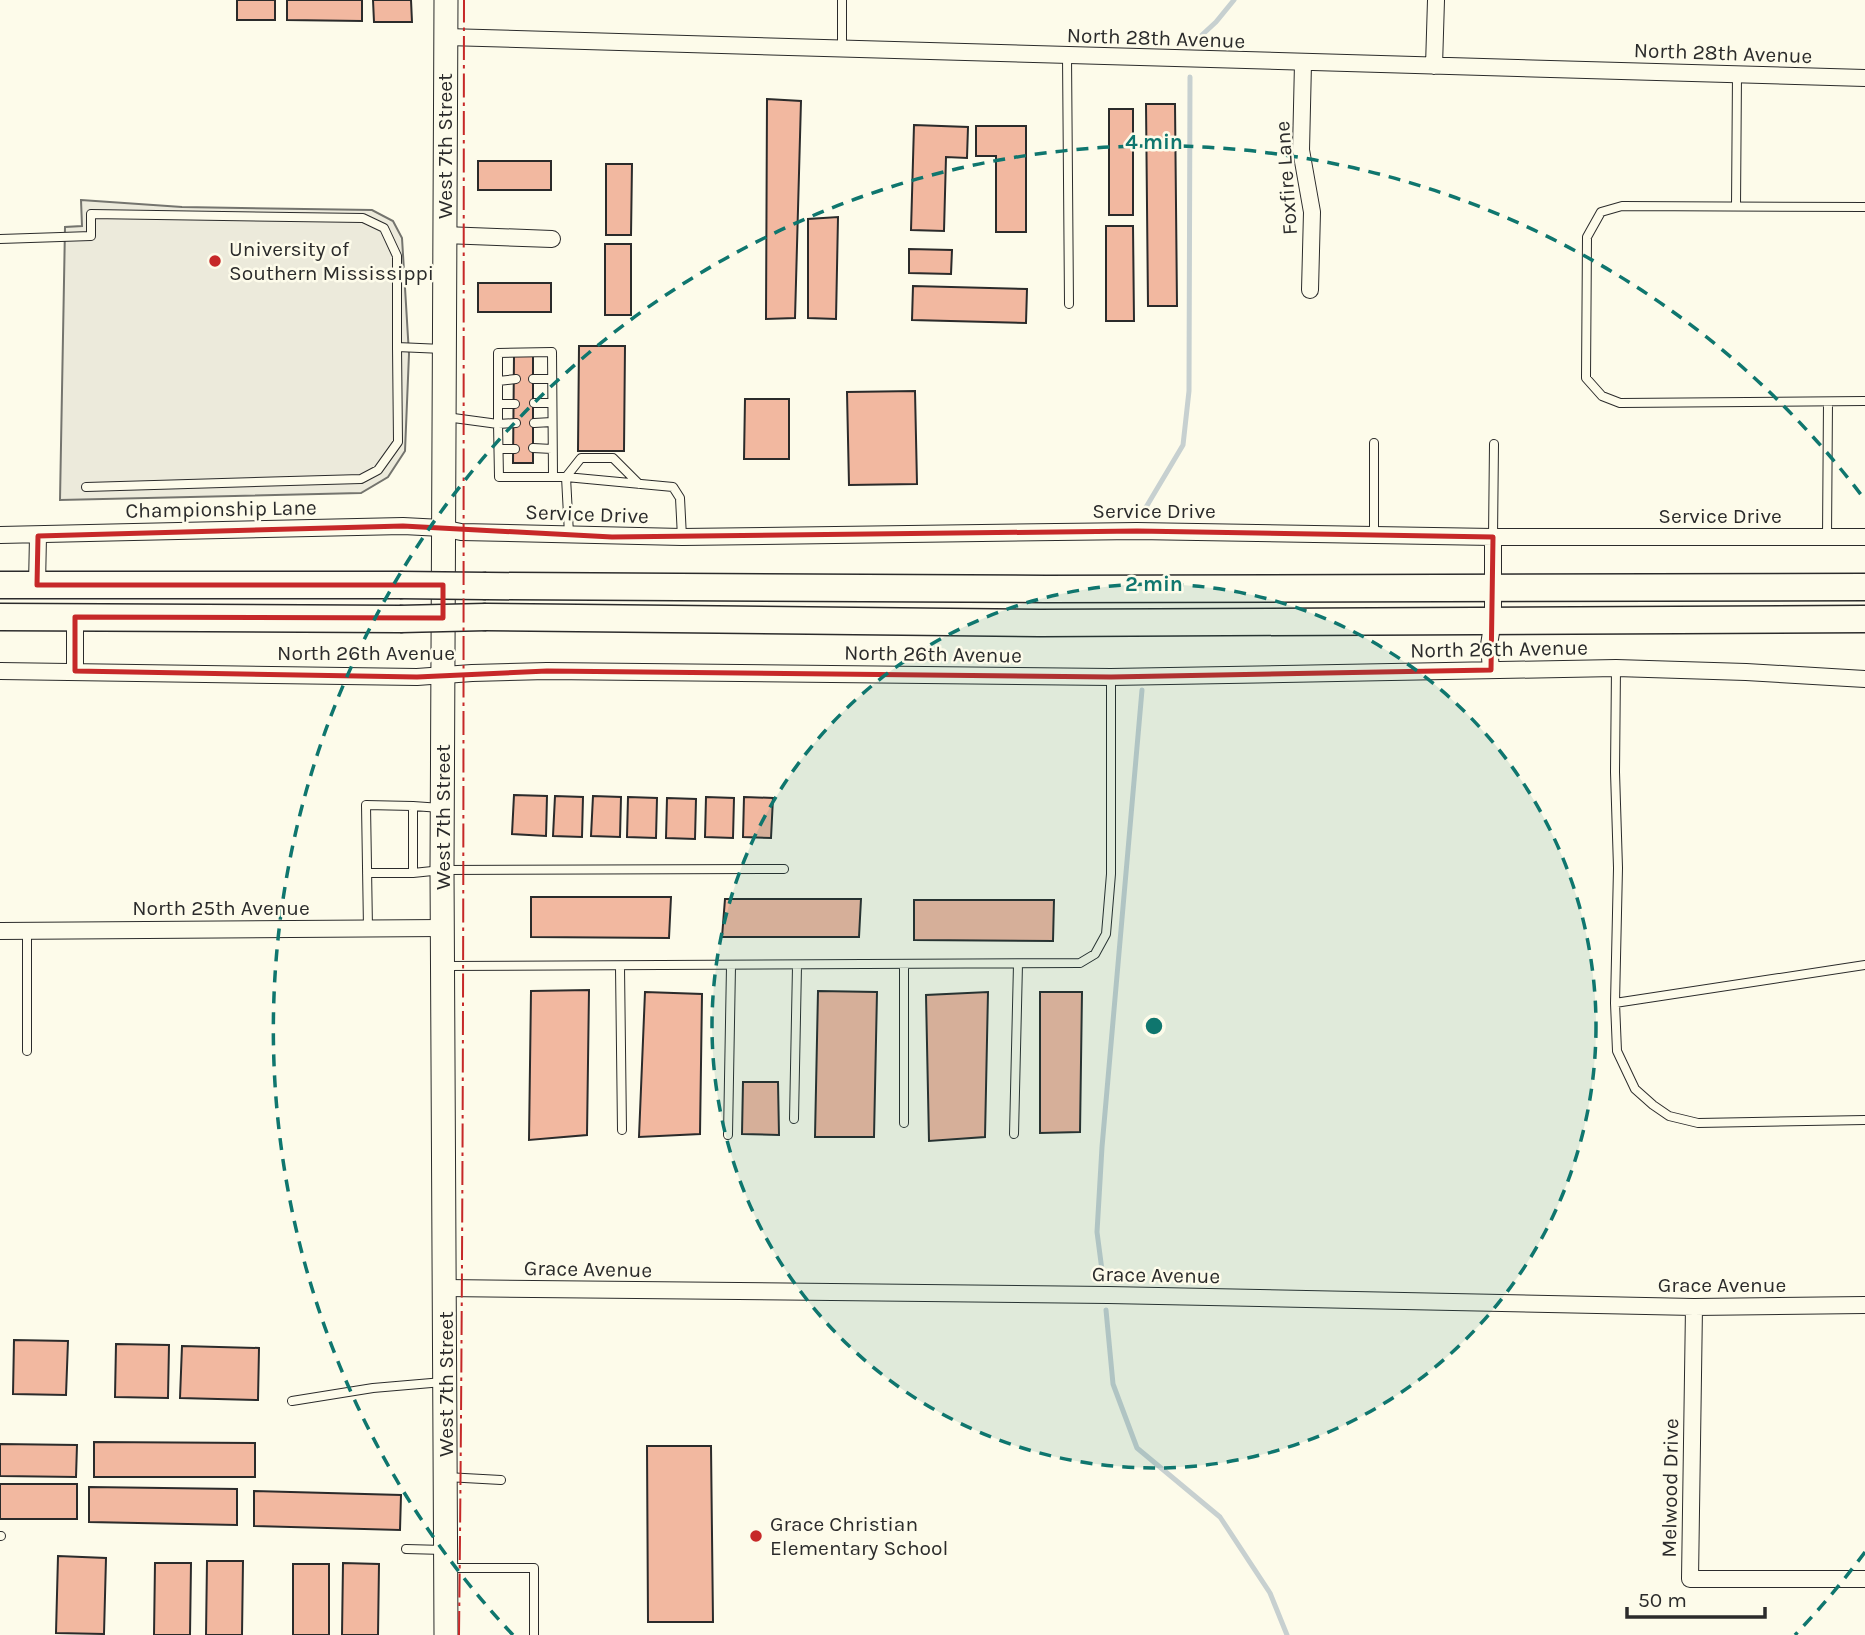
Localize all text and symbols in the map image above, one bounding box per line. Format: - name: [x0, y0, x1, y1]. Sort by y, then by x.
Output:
- street label: North 28th Avenue: [1066, 23, 1246, 53]
- street label: North 28th Avenue: [1633, 38, 1813, 68]
- street label: West 7th Street: [433, 73, 457, 219]
- street label: Foxfire Lane: [1270, 120, 1302, 236]
- text: 4 min: [1125, 130, 1183, 154]
- place label: University of Southern Mississippi: [229, 237, 434, 285]
- marker: University of Southern Mississippi: [207, 253, 223, 269]
- street label: Championship Lane: [125, 495, 317, 523]
- street label: Service Drive: [1092, 499, 1216, 523]
- street label: Service Drive: [525, 500, 649, 528]
- street label: Service Drive: [1658, 504, 1782, 528]
- text: 2 min: [1125, 572, 1183, 596]
- street label: North 26th Avenue: [1410, 635, 1588, 663]
- street label: North 26th Avenue: [844, 640, 1022, 668]
- street label: North 26th Avenue: [277, 641, 455, 665]
- street label: West 7th Street: [431, 744, 455, 890]
- street label: North 25th Avenue: [132, 896, 310, 920]
- centre of rings: [1142, 1014, 1166, 1038]
- street label: Grace Avenue: [524, 1256, 652, 1282]
- street label: Grace Avenue: [1092, 1262, 1220, 1288]
- street label: Grace Avenue: [1658, 1273, 1786, 1297]
- street label: West 7th Street: [434, 1311, 458, 1457]
- street label: Melwood Drive: [1657, 1418, 1683, 1558]
- place label: Grace Christian Elementary School: [770, 1512, 948, 1560]
- marker: Grace Christian Elementary School: [748, 1528, 764, 1544]
- scale bar: [1627, 1576, 1765, 1620]
- text: 50 m: [1638, 1588, 1687, 1612]

